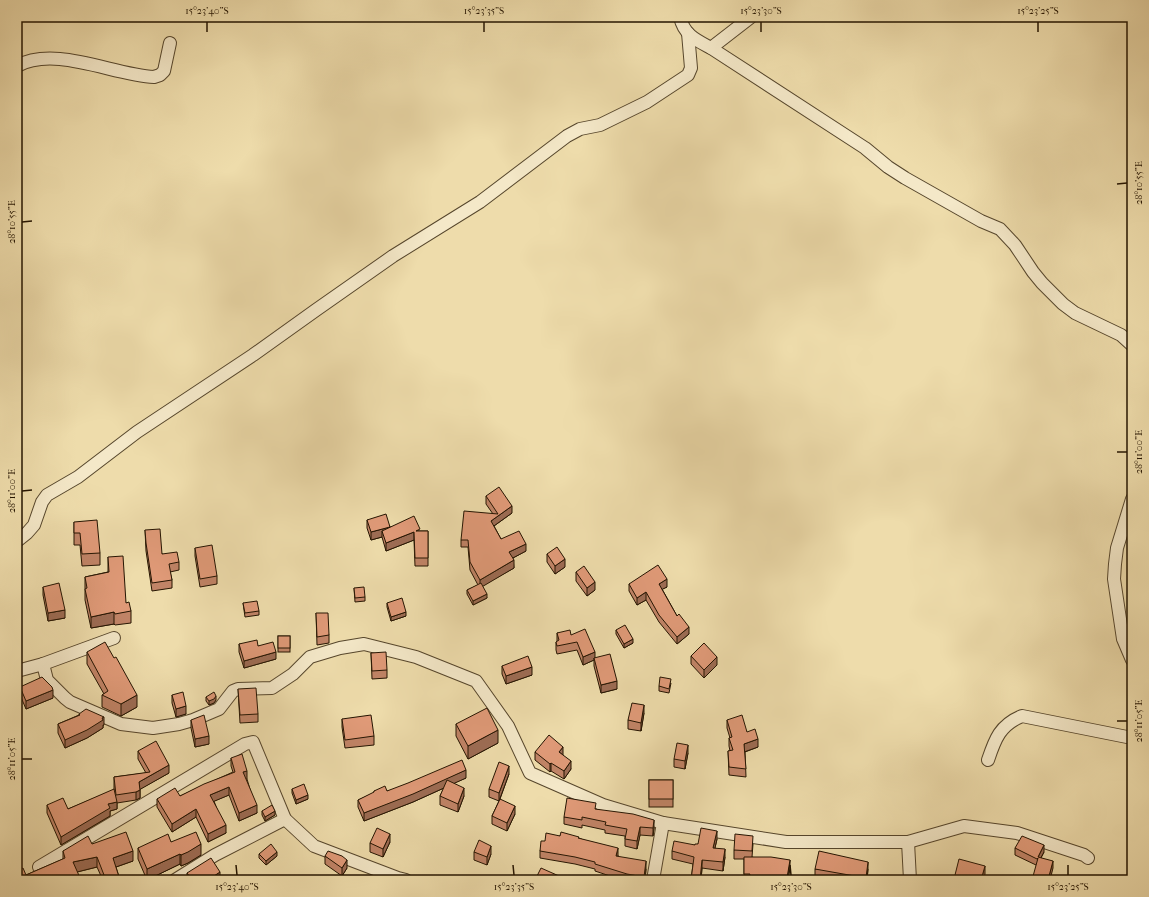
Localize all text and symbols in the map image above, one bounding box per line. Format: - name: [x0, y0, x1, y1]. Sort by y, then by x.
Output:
- text: 15°23'40"S: [185, 5, 229, 17]
- text: 15°23'35"S: [464, 5, 504, 17]
- text: 15°23'30"S: [740, 5, 782, 17]
- text: 15°23'25"S: [1017, 5, 1059, 17]
- text: 28°10'55"E: [1133, 161, 1145, 205]
- text: 28°10'55"E: [6, 200, 18, 244]
- text: 28°11'00"E: [1133, 430, 1145, 474]
- text: 28°11'00"E: [6, 469, 18, 513]
- text: 28°11'05"E: [1133, 700, 1145, 742]
- text: 28°11'05"E: [6, 738, 18, 780]
- text: 15°23'40"S: [215, 881, 259, 893]
- text: 15°23'35"S: [494, 881, 534, 893]
- text: 15°23'30"S: [770, 881, 812, 893]
- text: 15°23'25"S: [1047, 881, 1089, 893]

